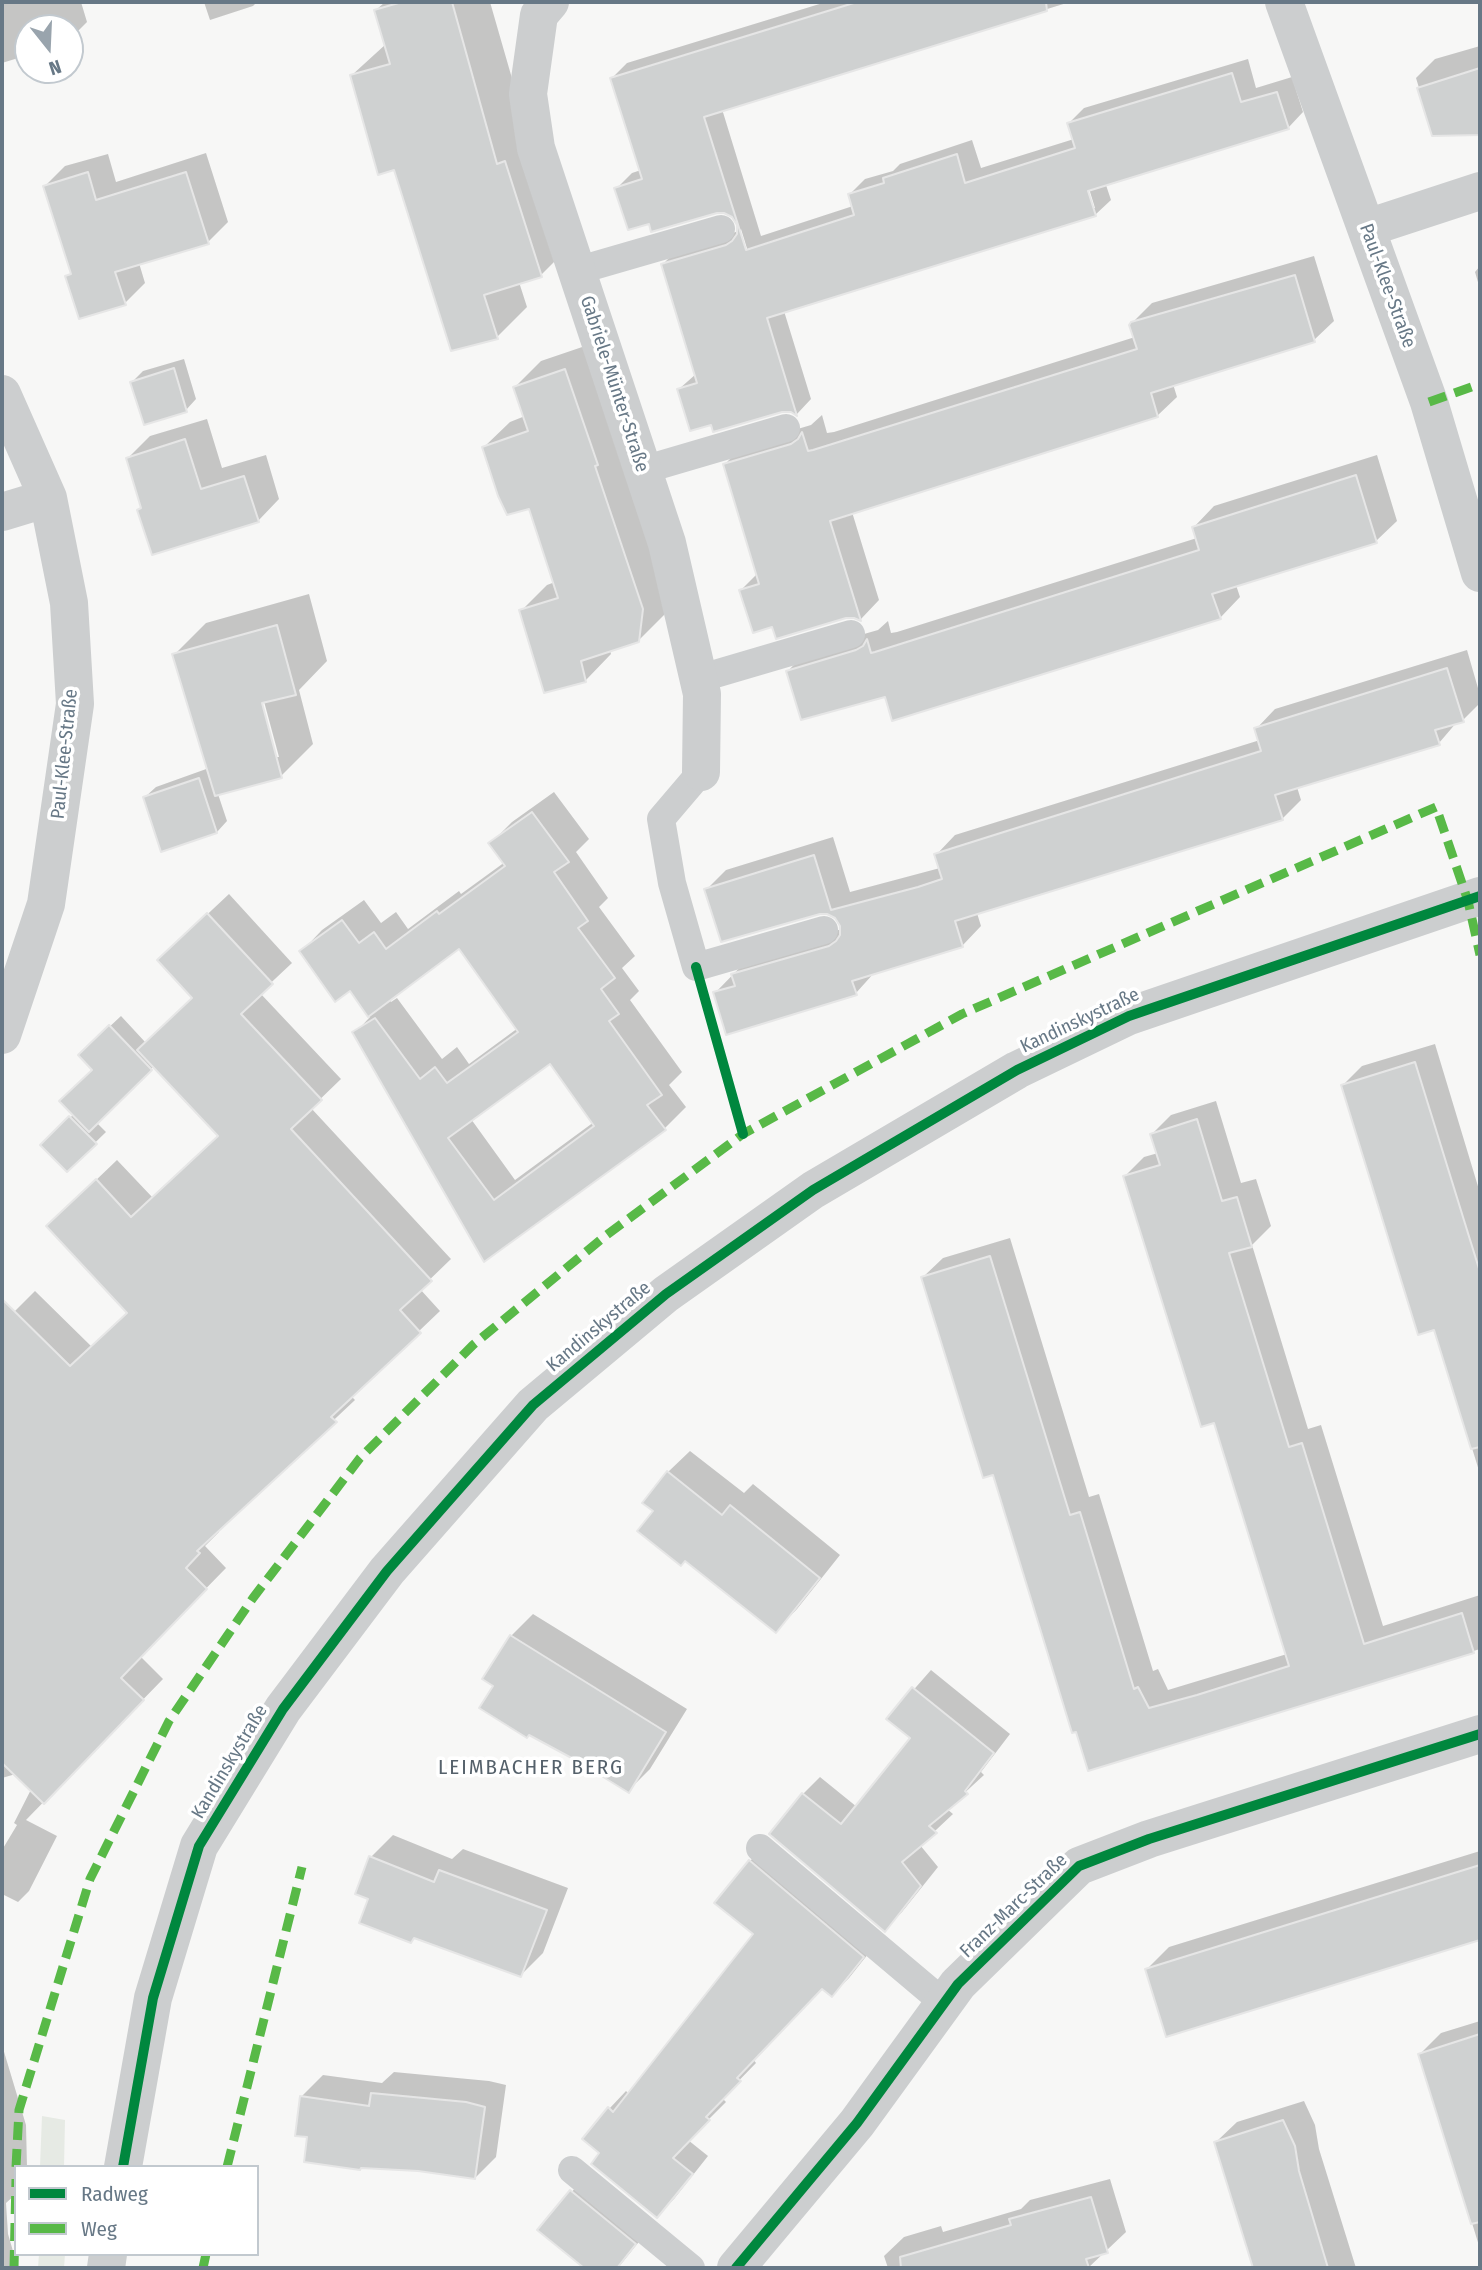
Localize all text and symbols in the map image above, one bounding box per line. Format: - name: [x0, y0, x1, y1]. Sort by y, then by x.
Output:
- north arrow: [14, 14, 84, 84]
- text: N: [46, 55, 64, 80]
- street label: Paul-Klee-Straße: [1354, 221, 1420, 351]
- street label: Gabriele-Münter-Straße: [575, 293, 653, 475]
- street label: Paul-Klee-Straße: [47, 688, 83, 820]
- street label: Kandinskystraße: [1017, 983, 1143, 1059]
- street label: Kandinskystraße: [542, 1277, 656, 1377]
- street label: Kandinskystraße: [187, 1701, 273, 1823]
- district label: LEIMBACHER BERG: [440, 1755, 622, 1781]
- street label: Franz-Marc-Straße: [956, 1849, 1072, 1963]
- legend: [14, 2165, 259, 2256]
- text: Radweg: [81, 2181, 148, 2207]
- text: Weg: [81, 2216, 117, 2242]

